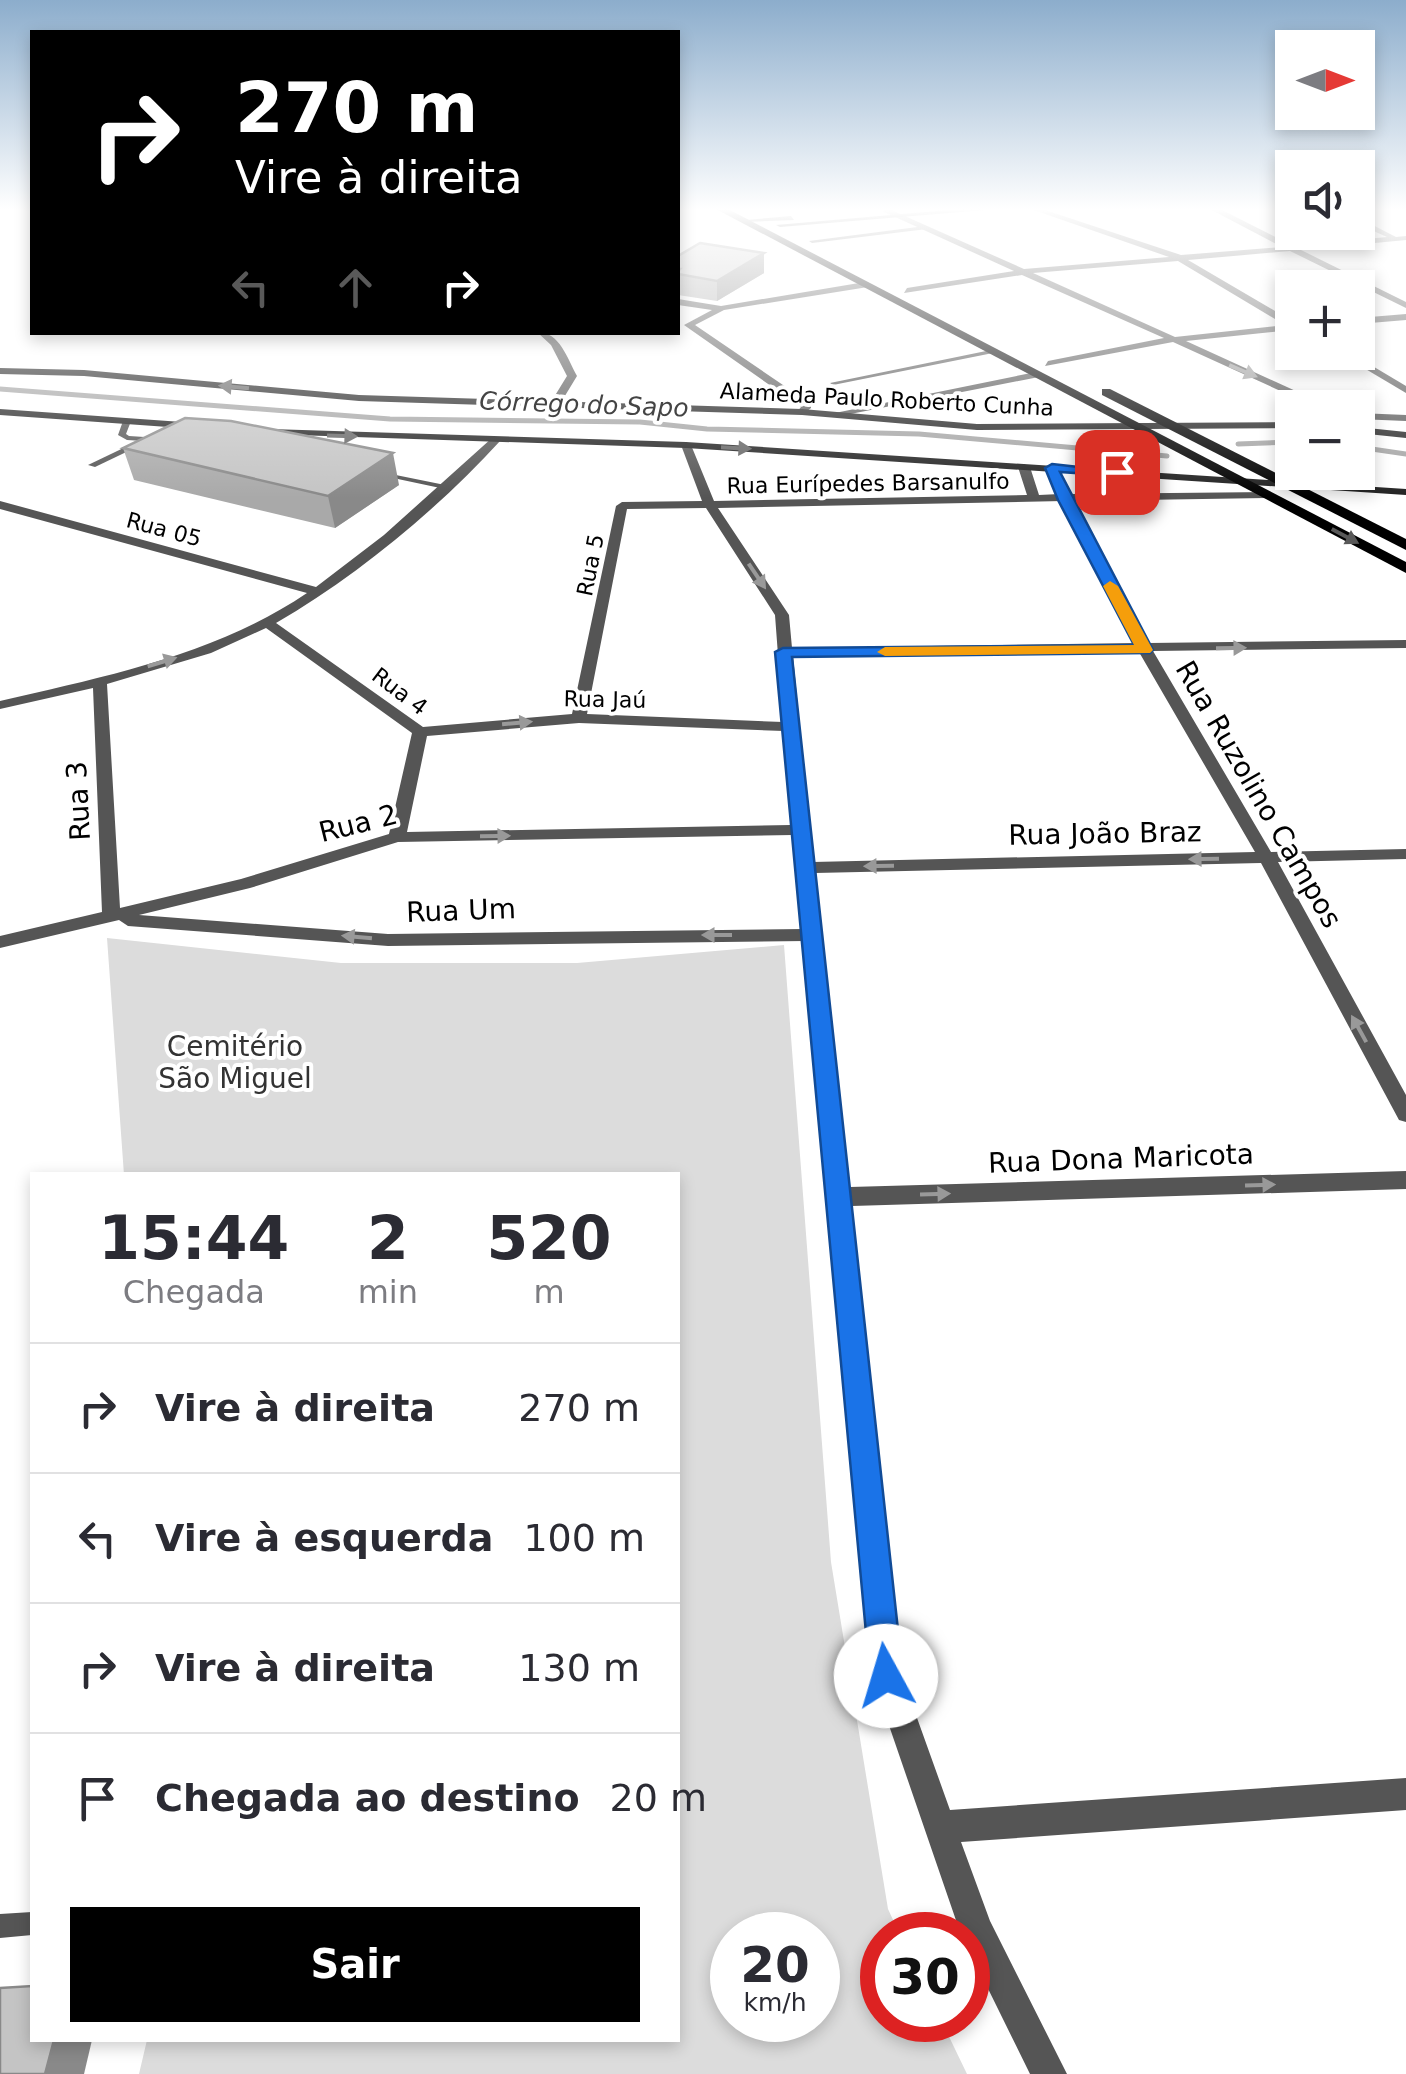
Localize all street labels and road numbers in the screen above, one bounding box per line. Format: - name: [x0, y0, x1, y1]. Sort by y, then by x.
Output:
- street label: Alameda Paulo Roberto Cunha: [719, 378, 1055, 421]
- street label: Rua Eurípedes Barsanulfo: [726, 469, 1010, 498]
- street label: Rua 05: [124, 507, 204, 551]
- street label: Rua 5: [572, 532, 609, 598]
- street label: Rua Ruzolino Campos: [1169, 655, 1349, 934]
- street label: Rua 4: [367, 663, 432, 720]
- street label: Rua Jaú: [563, 686, 647, 713]
- street label: Rua 3: [60, 760, 97, 842]
- street label: Rua 2: [315, 798, 401, 849]
- street label: Rua João Braz: [1008, 815, 1202, 852]
- street label: Rua Um: [406, 892, 516, 929]
- street label: Rua Dona Maricota: [988, 1137, 1254, 1180]

